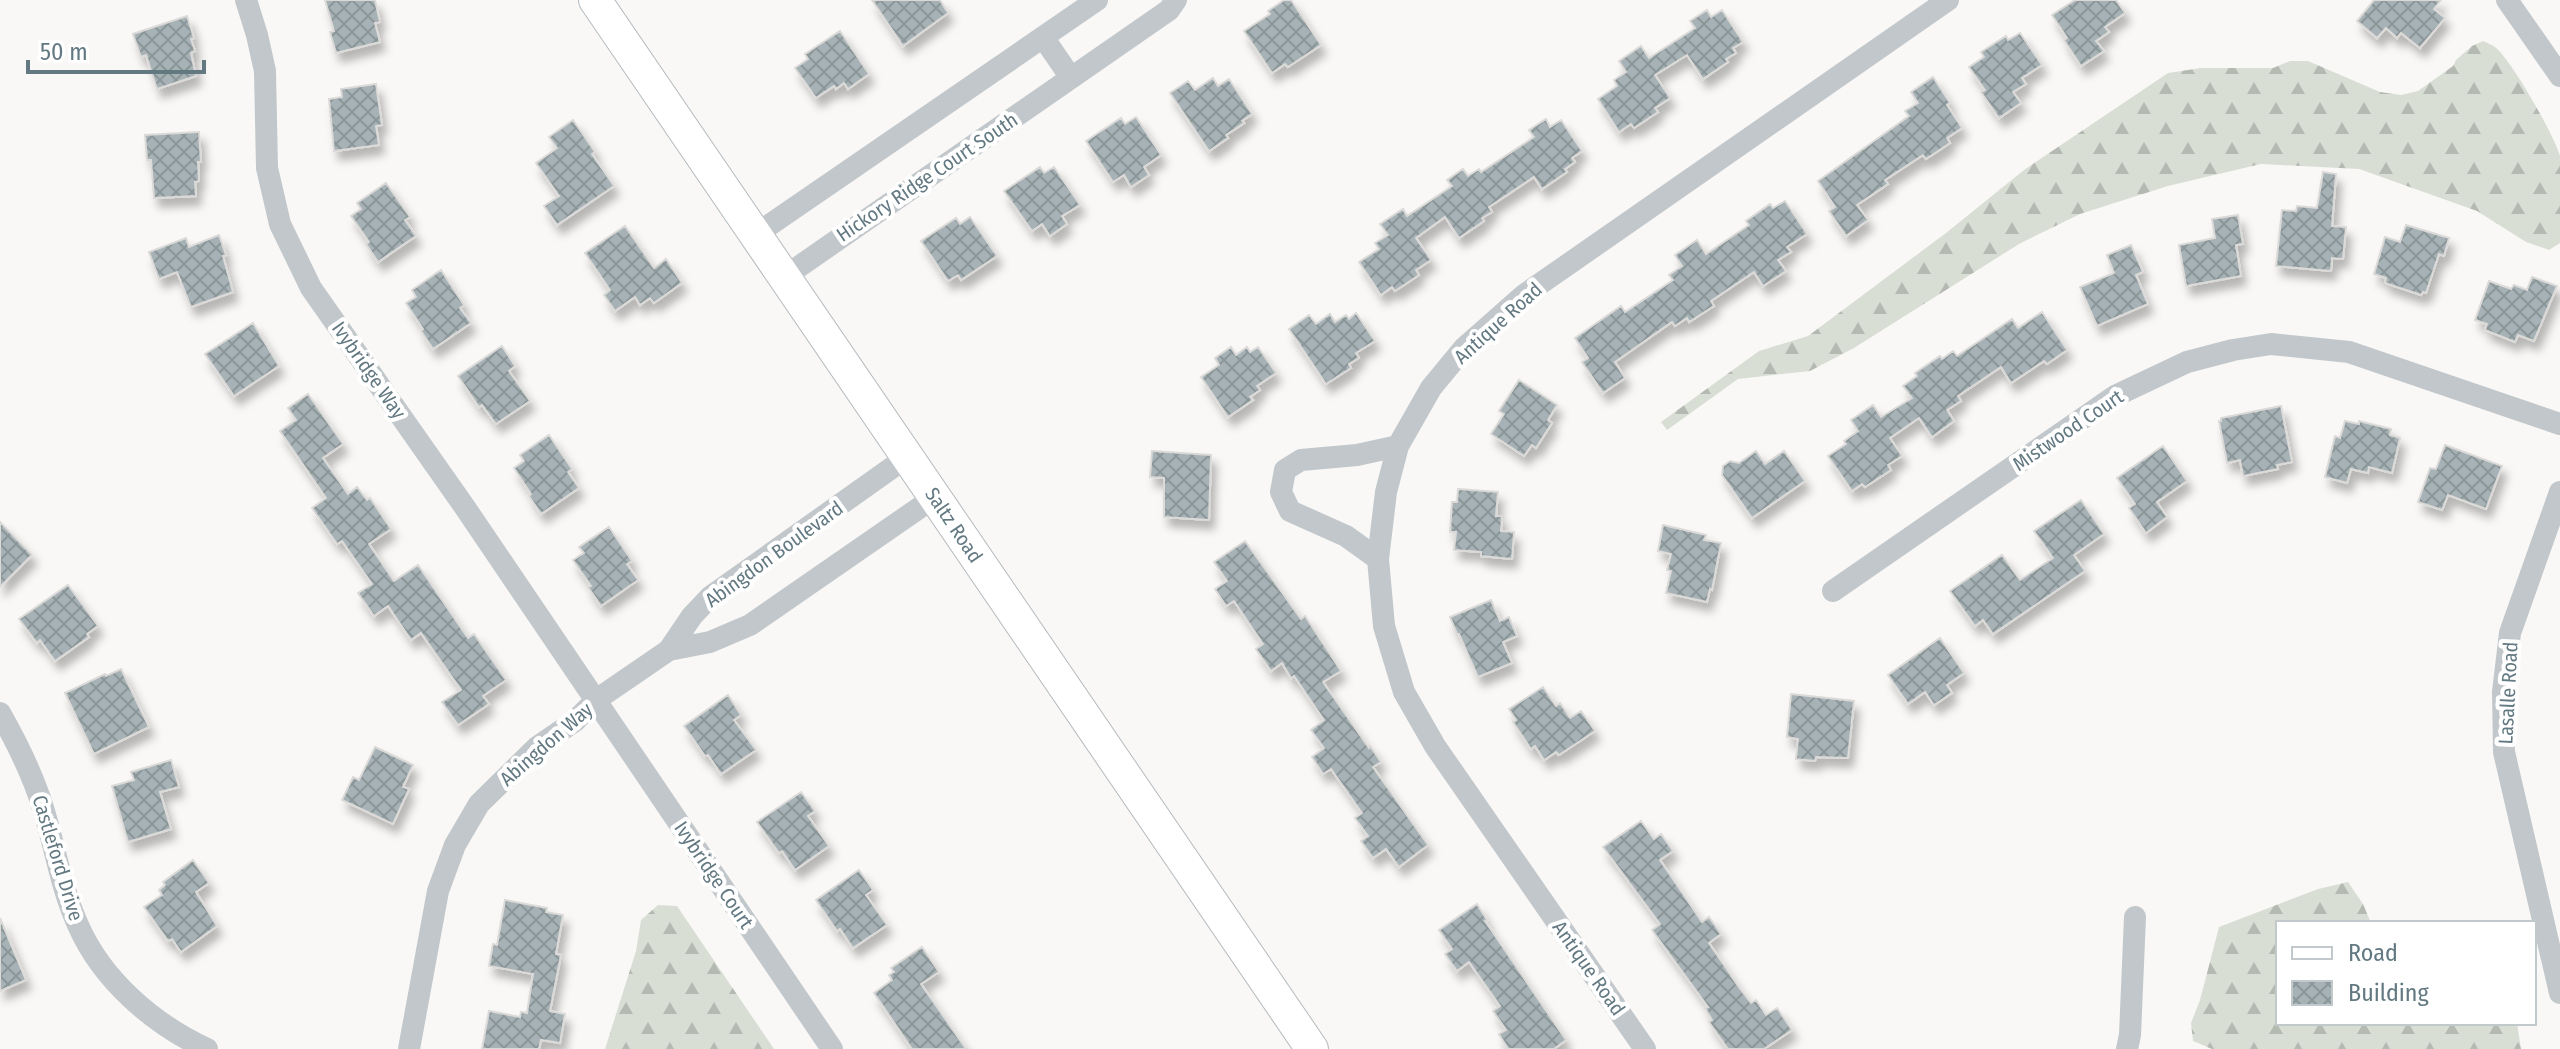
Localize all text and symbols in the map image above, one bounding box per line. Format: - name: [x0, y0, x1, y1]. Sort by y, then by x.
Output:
- scale bar: [28, 24, 204, 74]
- text: 50 m: [40, 38, 88, 66]
- street label: Hickory Ridge Court South: [832, 107, 1022, 247]
- street label: Antique Road: [1449, 277, 1547, 369]
- street label: Ivybridge Way: [327, 317, 411, 423]
- street label: Mistwood Court: [2008, 384, 2128, 476]
- street label: Saltz Road: [920, 483, 988, 567]
- street label: Abingdon Boulevard: [700, 496, 848, 612]
- street label: Lasalle Road: [2493, 641, 2523, 745]
- street label: Abingdon Way: [495, 697, 597, 791]
- street label: Castleford Drive: [27, 792, 89, 924]
- street label: Ivybridge Court: [669, 817, 759, 934]
- street label: Antique Road: [1548, 916, 1630, 1020]
- legend: [2276, 921, 2536, 1025]
- text: Road: [2348, 939, 2398, 967]
- text: Building: [2348, 979, 2430, 1007]

